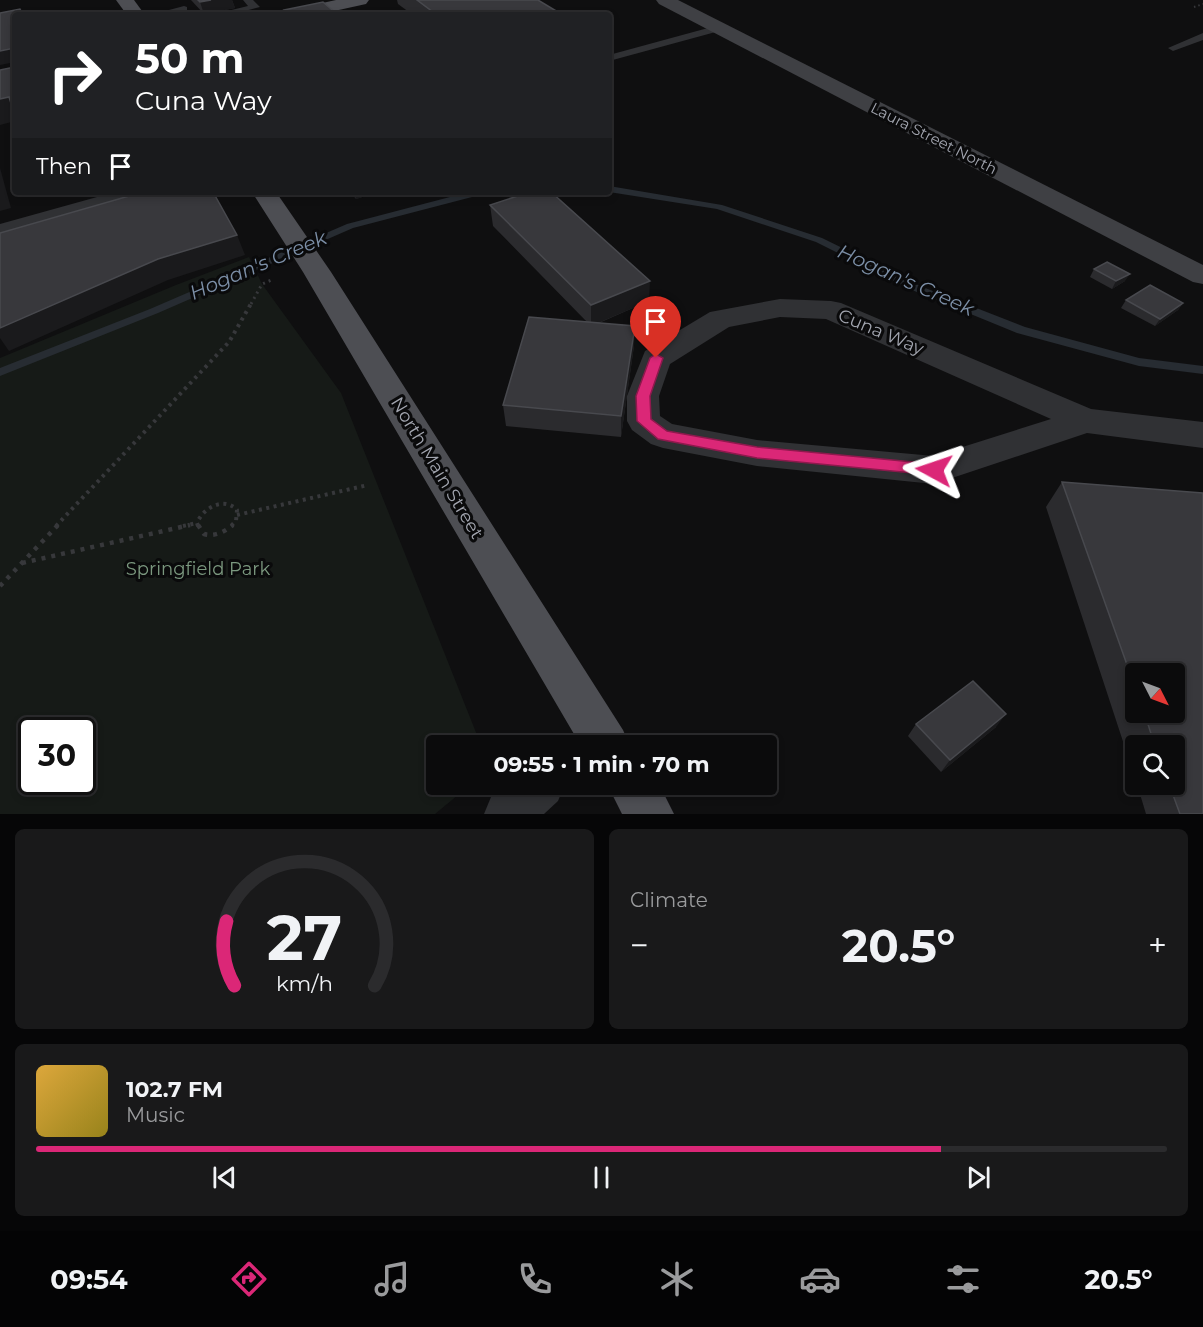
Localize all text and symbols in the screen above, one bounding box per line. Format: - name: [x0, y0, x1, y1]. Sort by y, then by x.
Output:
- text: 50 m: [135, 32, 244, 84]
- icon: right: [36, 36, 114, 114]
- text: Cuna Way: [135, 84, 272, 117]
- street label: Laura Street North: [868, 98, 1000, 178]
- icon: arrive: [104, 150, 137, 183]
- text: Then: [36, 153, 92, 180]
- water label: Hogan's Creek: [186, 225, 331, 305]
- water label: Hogan's Creek: [834, 239, 979, 321]
- pin: [630, 296, 681, 358]
- street label: Cuna Way: [835, 304, 927, 360]
- icon: arrive: [639, 305, 672, 338]
- street label: North Main Street: [386, 393, 488, 543]
- position arrow: [902, 438, 966, 502]
- park label: Springfield Park: [126, 558, 270, 580]
- north arrow: [1125, 663, 1185, 723]
- map controls: [1125, 663, 1185, 795]
- speed limit sign: 30: [18, 717, 96, 795]
- button: search: [1125, 735, 1185, 795]
- text: 09:55 · 1 min · 70 m: [493, 751, 710, 778]
- text: Climate: [630, 888, 708, 912]
- text: 27: [267, 900, 342, 976]
- text: 20.5°: [842, 918, 955, 973]
- text: −: [630, 925, 649, 965]
- text: +: [1148, 925, 1167, 965]
- text: km/h: [276, 970, 333, 996]
- text: 102.7 FM: [126, 1076, 223, 1103]
- text: Music: [126, 1103, 185, 1127]
- icon: previous: [208, 1161, 241, 1194]
- icon: pause: [585, 1161, 618, 1194]
- icon: next: [962, 1161, 995, 1194]
- icon: directions: [228, 1258, 270, 1300]
- icon: music: [371, 1258, 413, 1300]
- icon: phone: [514, 1258, 556, 1300]
- icon: climate: [656, 1258, 698, 1300]
- icon: car: [799, 1258, 841, 1300]
- icon: filters: [942, 1258, 984, 1300]
- text: 09:54: [50, 1263, 128, 1296]
- text: 20.5°: [1084, 1263, 1153, 1296]

